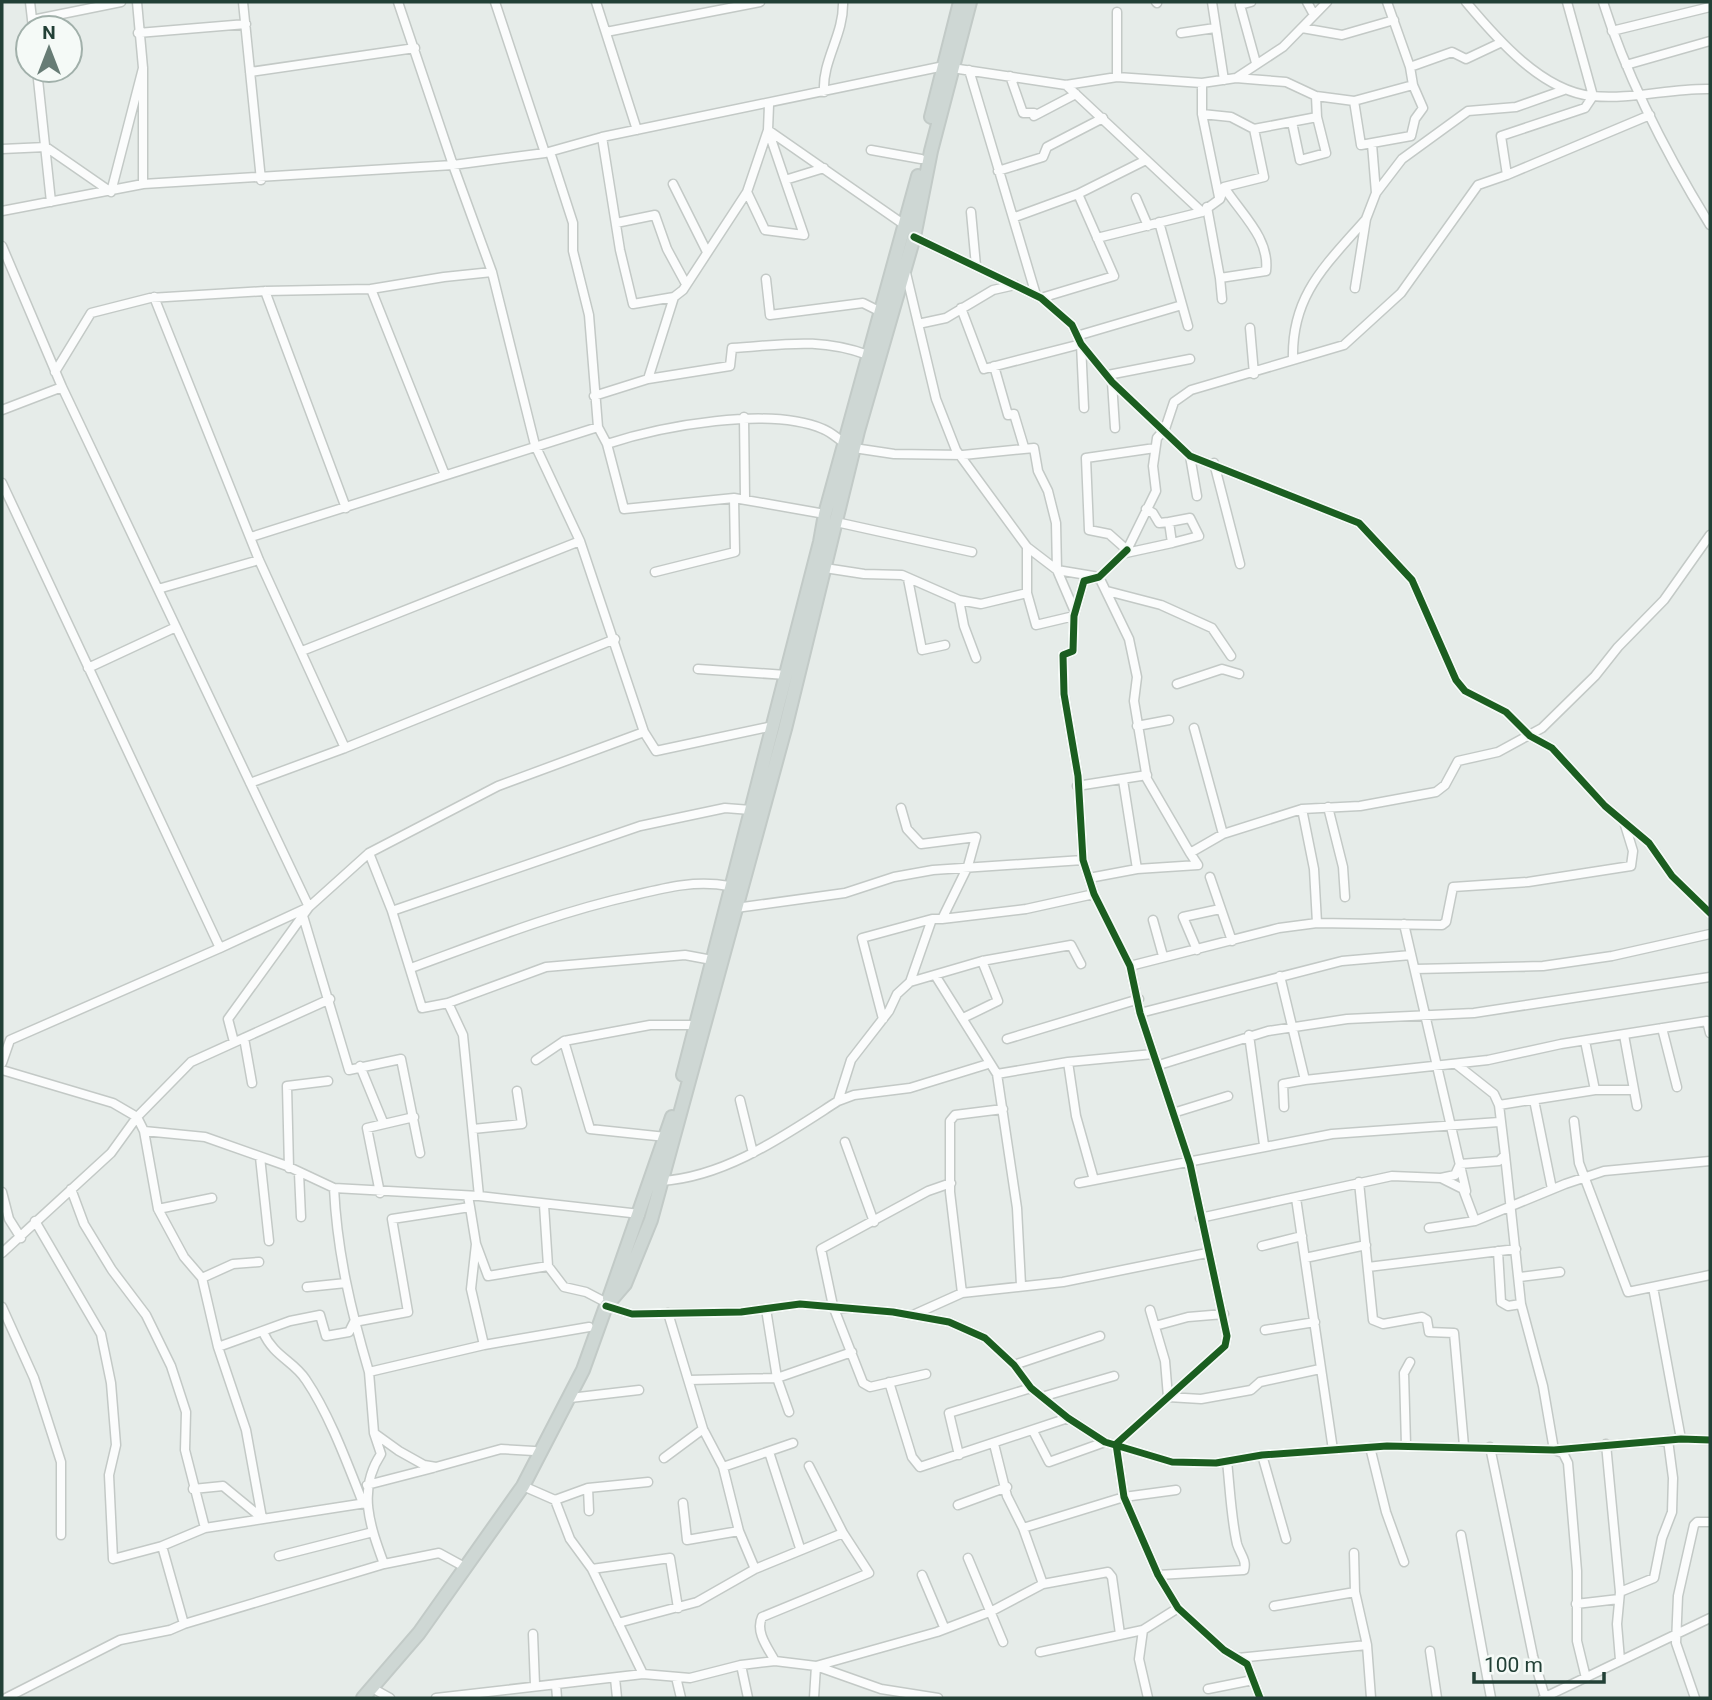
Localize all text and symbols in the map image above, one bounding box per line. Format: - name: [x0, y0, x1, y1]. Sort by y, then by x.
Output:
- north arrow: [14, 14, 84, 84]
- text: N: [42, 21, 56, 44]
- scale bar: [1474, 1640, 1604, 1684]
- text: 100 m: [1484, 1653, 1543, 1677]

